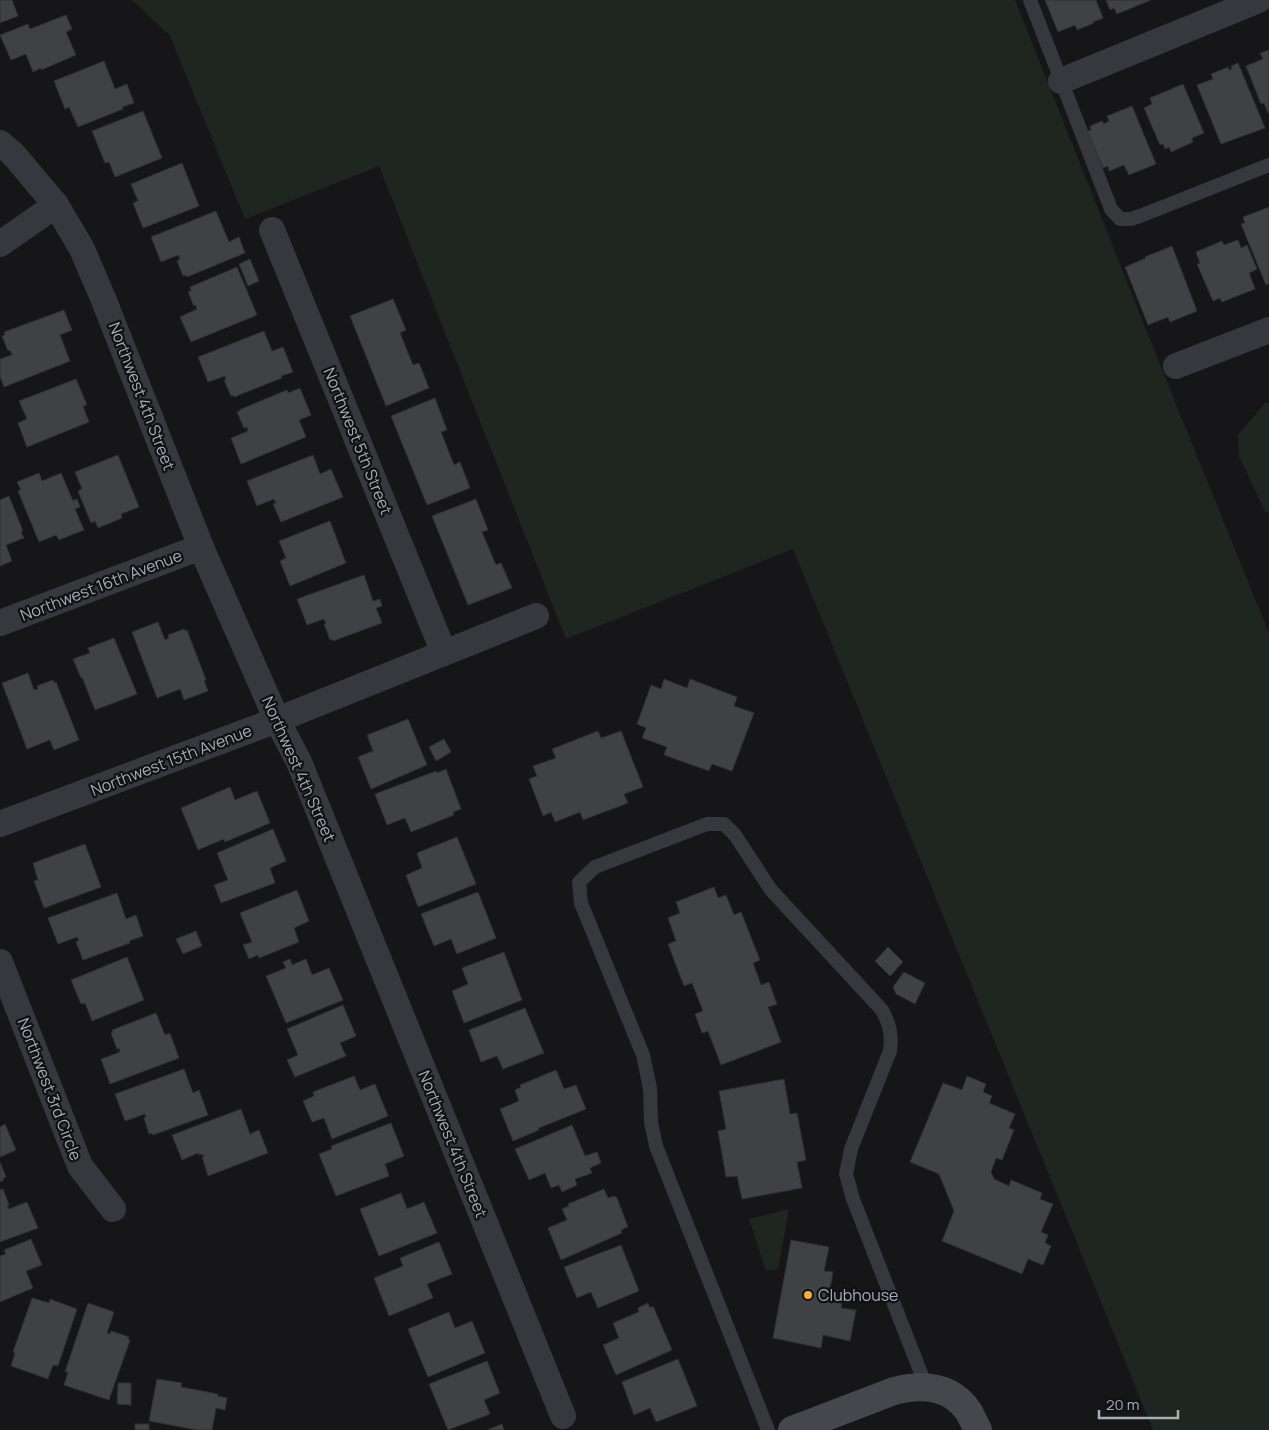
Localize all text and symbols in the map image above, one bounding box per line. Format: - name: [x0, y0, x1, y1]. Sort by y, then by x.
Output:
- street label: Northwest 4th Street: [104, 319, 180, 473]
- street label: Northwest 5th Street: [318, 364, 398, 518]
- street label: Northwest 16th Avenue: [17, 544, 185, 626]
- street label: Northwest 4th Street: [257, 693, 341, 845]
- street label: Northwest 15th Avenue: [87, 719, 255, 801]
- street label: Northwest 3rd Circle: [13, 1015, 87, 1163]
- street label: Northwest 4th Street: [413, 1067, 493, 1221]
- place label: Clubhouse: [818, 1284, 898, 1306]
- marker: Clubhouse: [802, 1289, 814, 1301]
- scale bar: [1099, 1388, 1178, 1420]
- text: 20 m: [1106, 1394, 1139, 1415]

